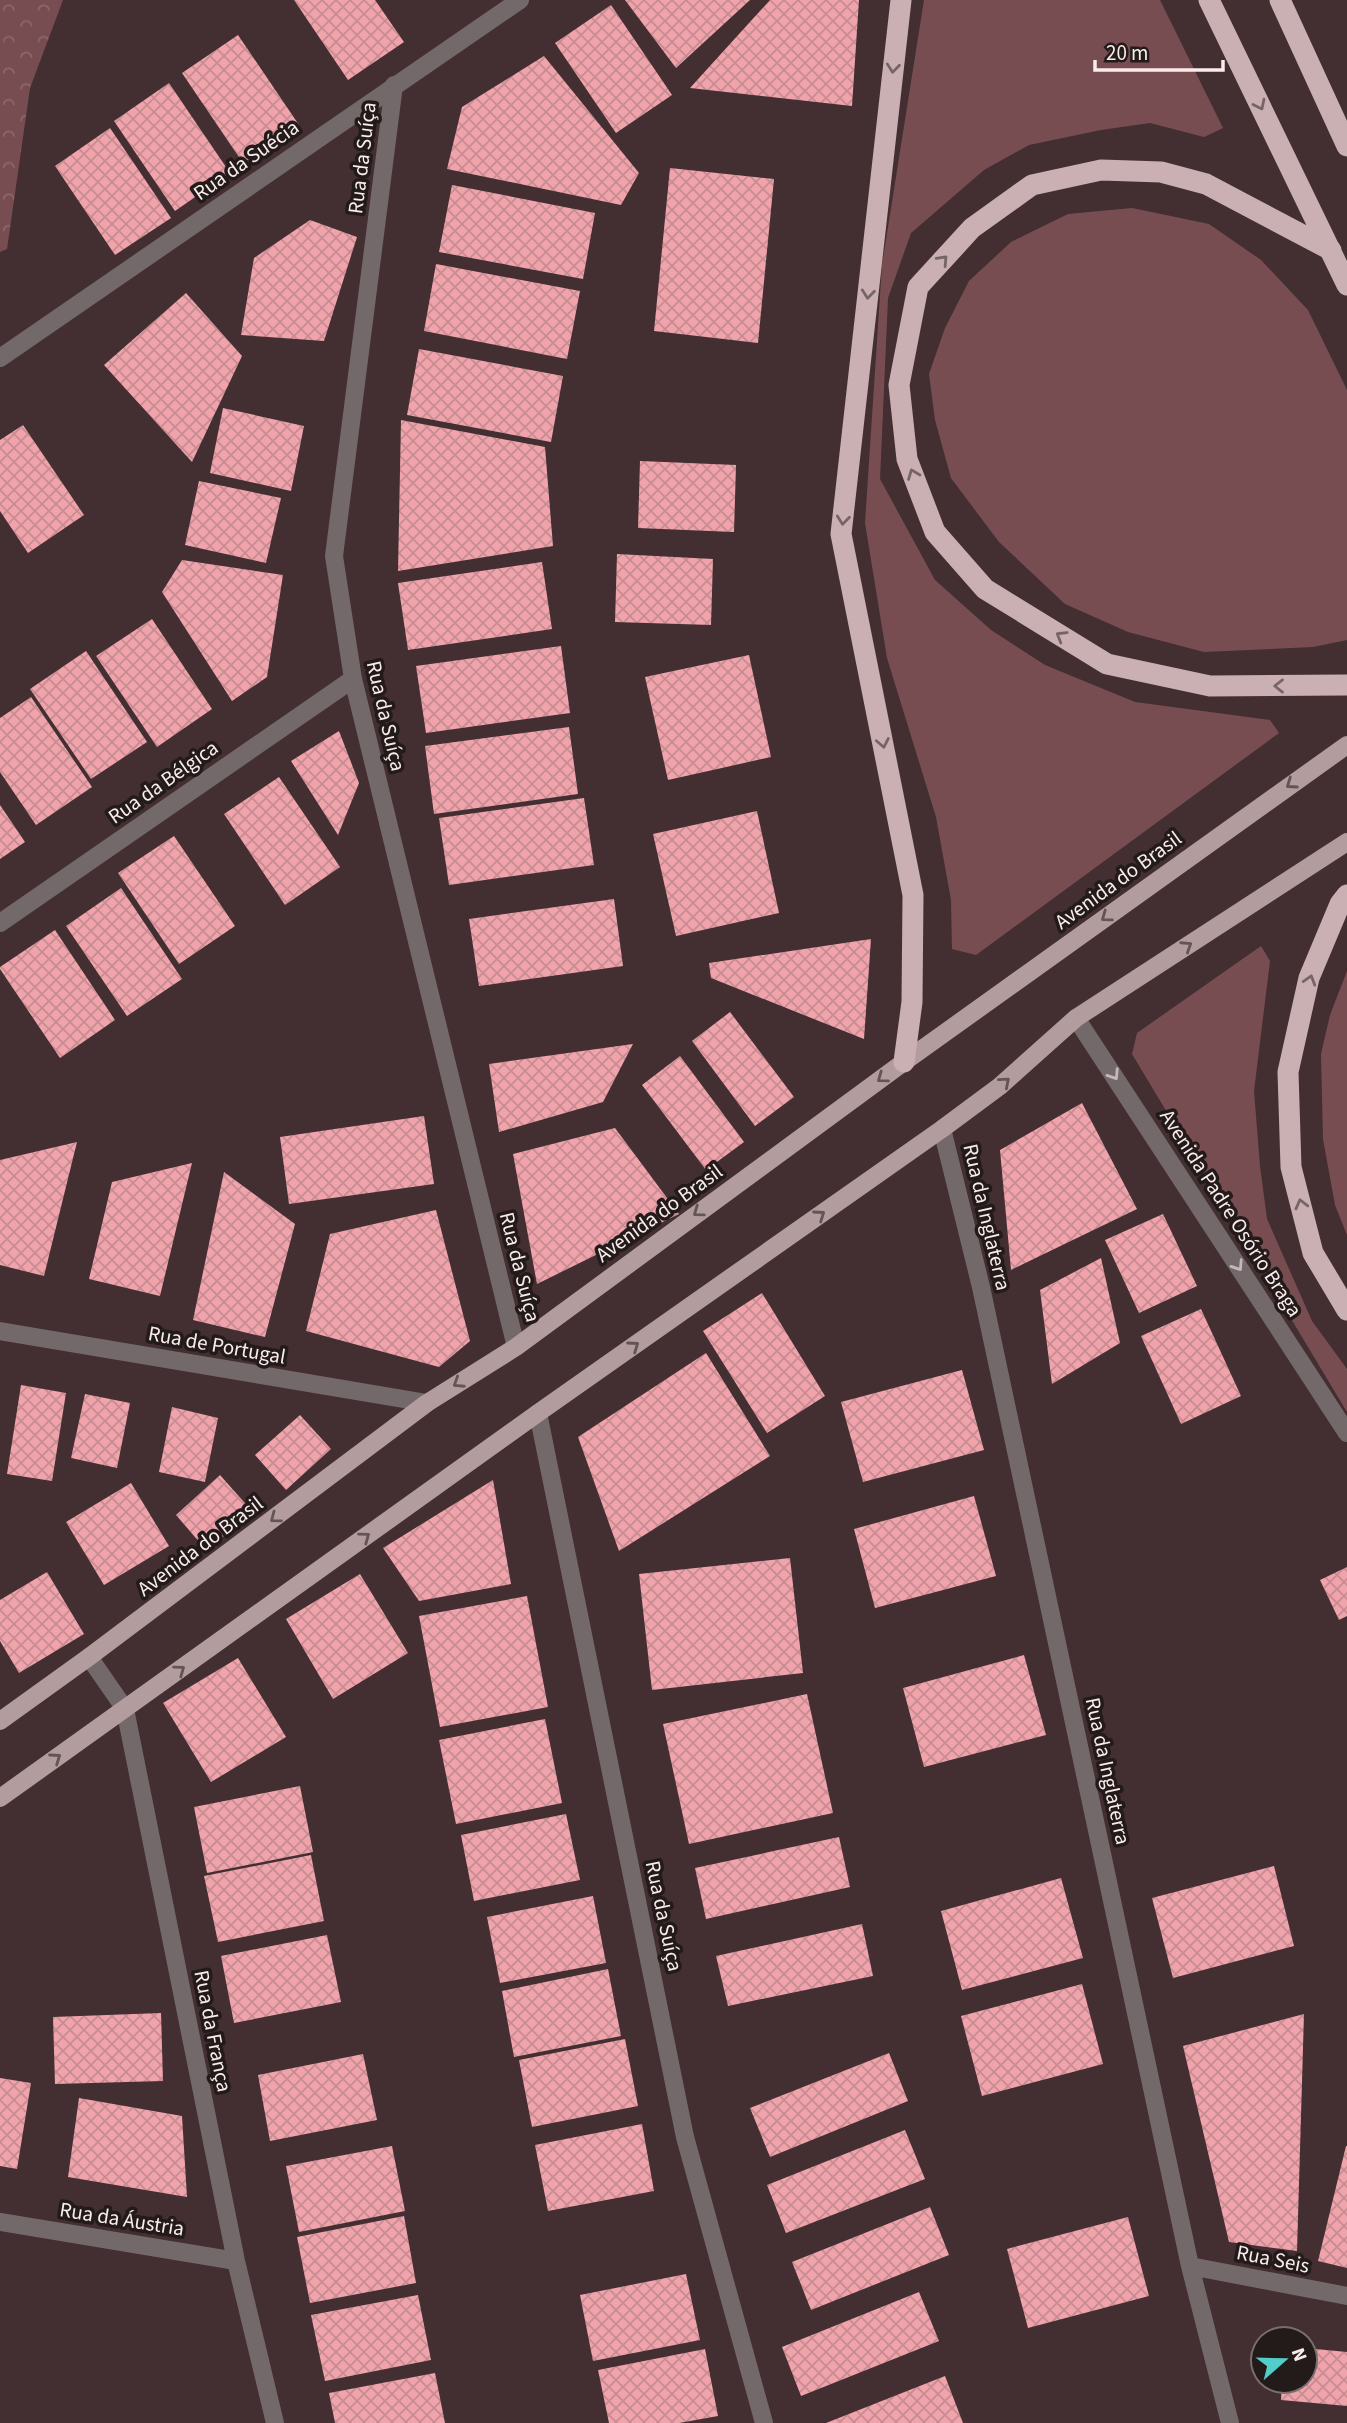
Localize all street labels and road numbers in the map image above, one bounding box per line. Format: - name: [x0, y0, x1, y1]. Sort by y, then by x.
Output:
- street label: Rua da Suíça: [340, 100, 384, 216]
- street label: Rua da Suécia: [187, 112, 305, 208]
- street label: Rua da Suíça: [359, 658, 413, 774]
- street label: Rua da Bélgica: [102, 733, 224, 831]
- street label: Avenida do Brasil: [1048, 824, 1188, 936]
- street label: Avenida Padre Osório Braga: [1152, 1103, 1310, 1323]
- street label: Rua da Inglaterra: [956, 1141, 1018, 1293]
- street label: Avenida do Brasil: [589, 1157, 729, 1269]
- street label: Rua da Suíça: [492, 1209, 548, 1325]
- street label: Rua de Portugal: [146, 1318, 288, 1372]
- street label: Avenida do Brasil: [131, 1489, 269, 1603]
- street label: Rua da Inglaterra: [1078, 1695, 1138, 1847]
- street label: Rua da Suíça: [638, 1858, 690, 1974]
- street label: Rua da França: [187, 1968, 239, 2094]
- street label: Rua da Áustria: [58, 2194, 186, 2244]
- street label: Rua Seis: [1234, 2237, 1312, 2281]

